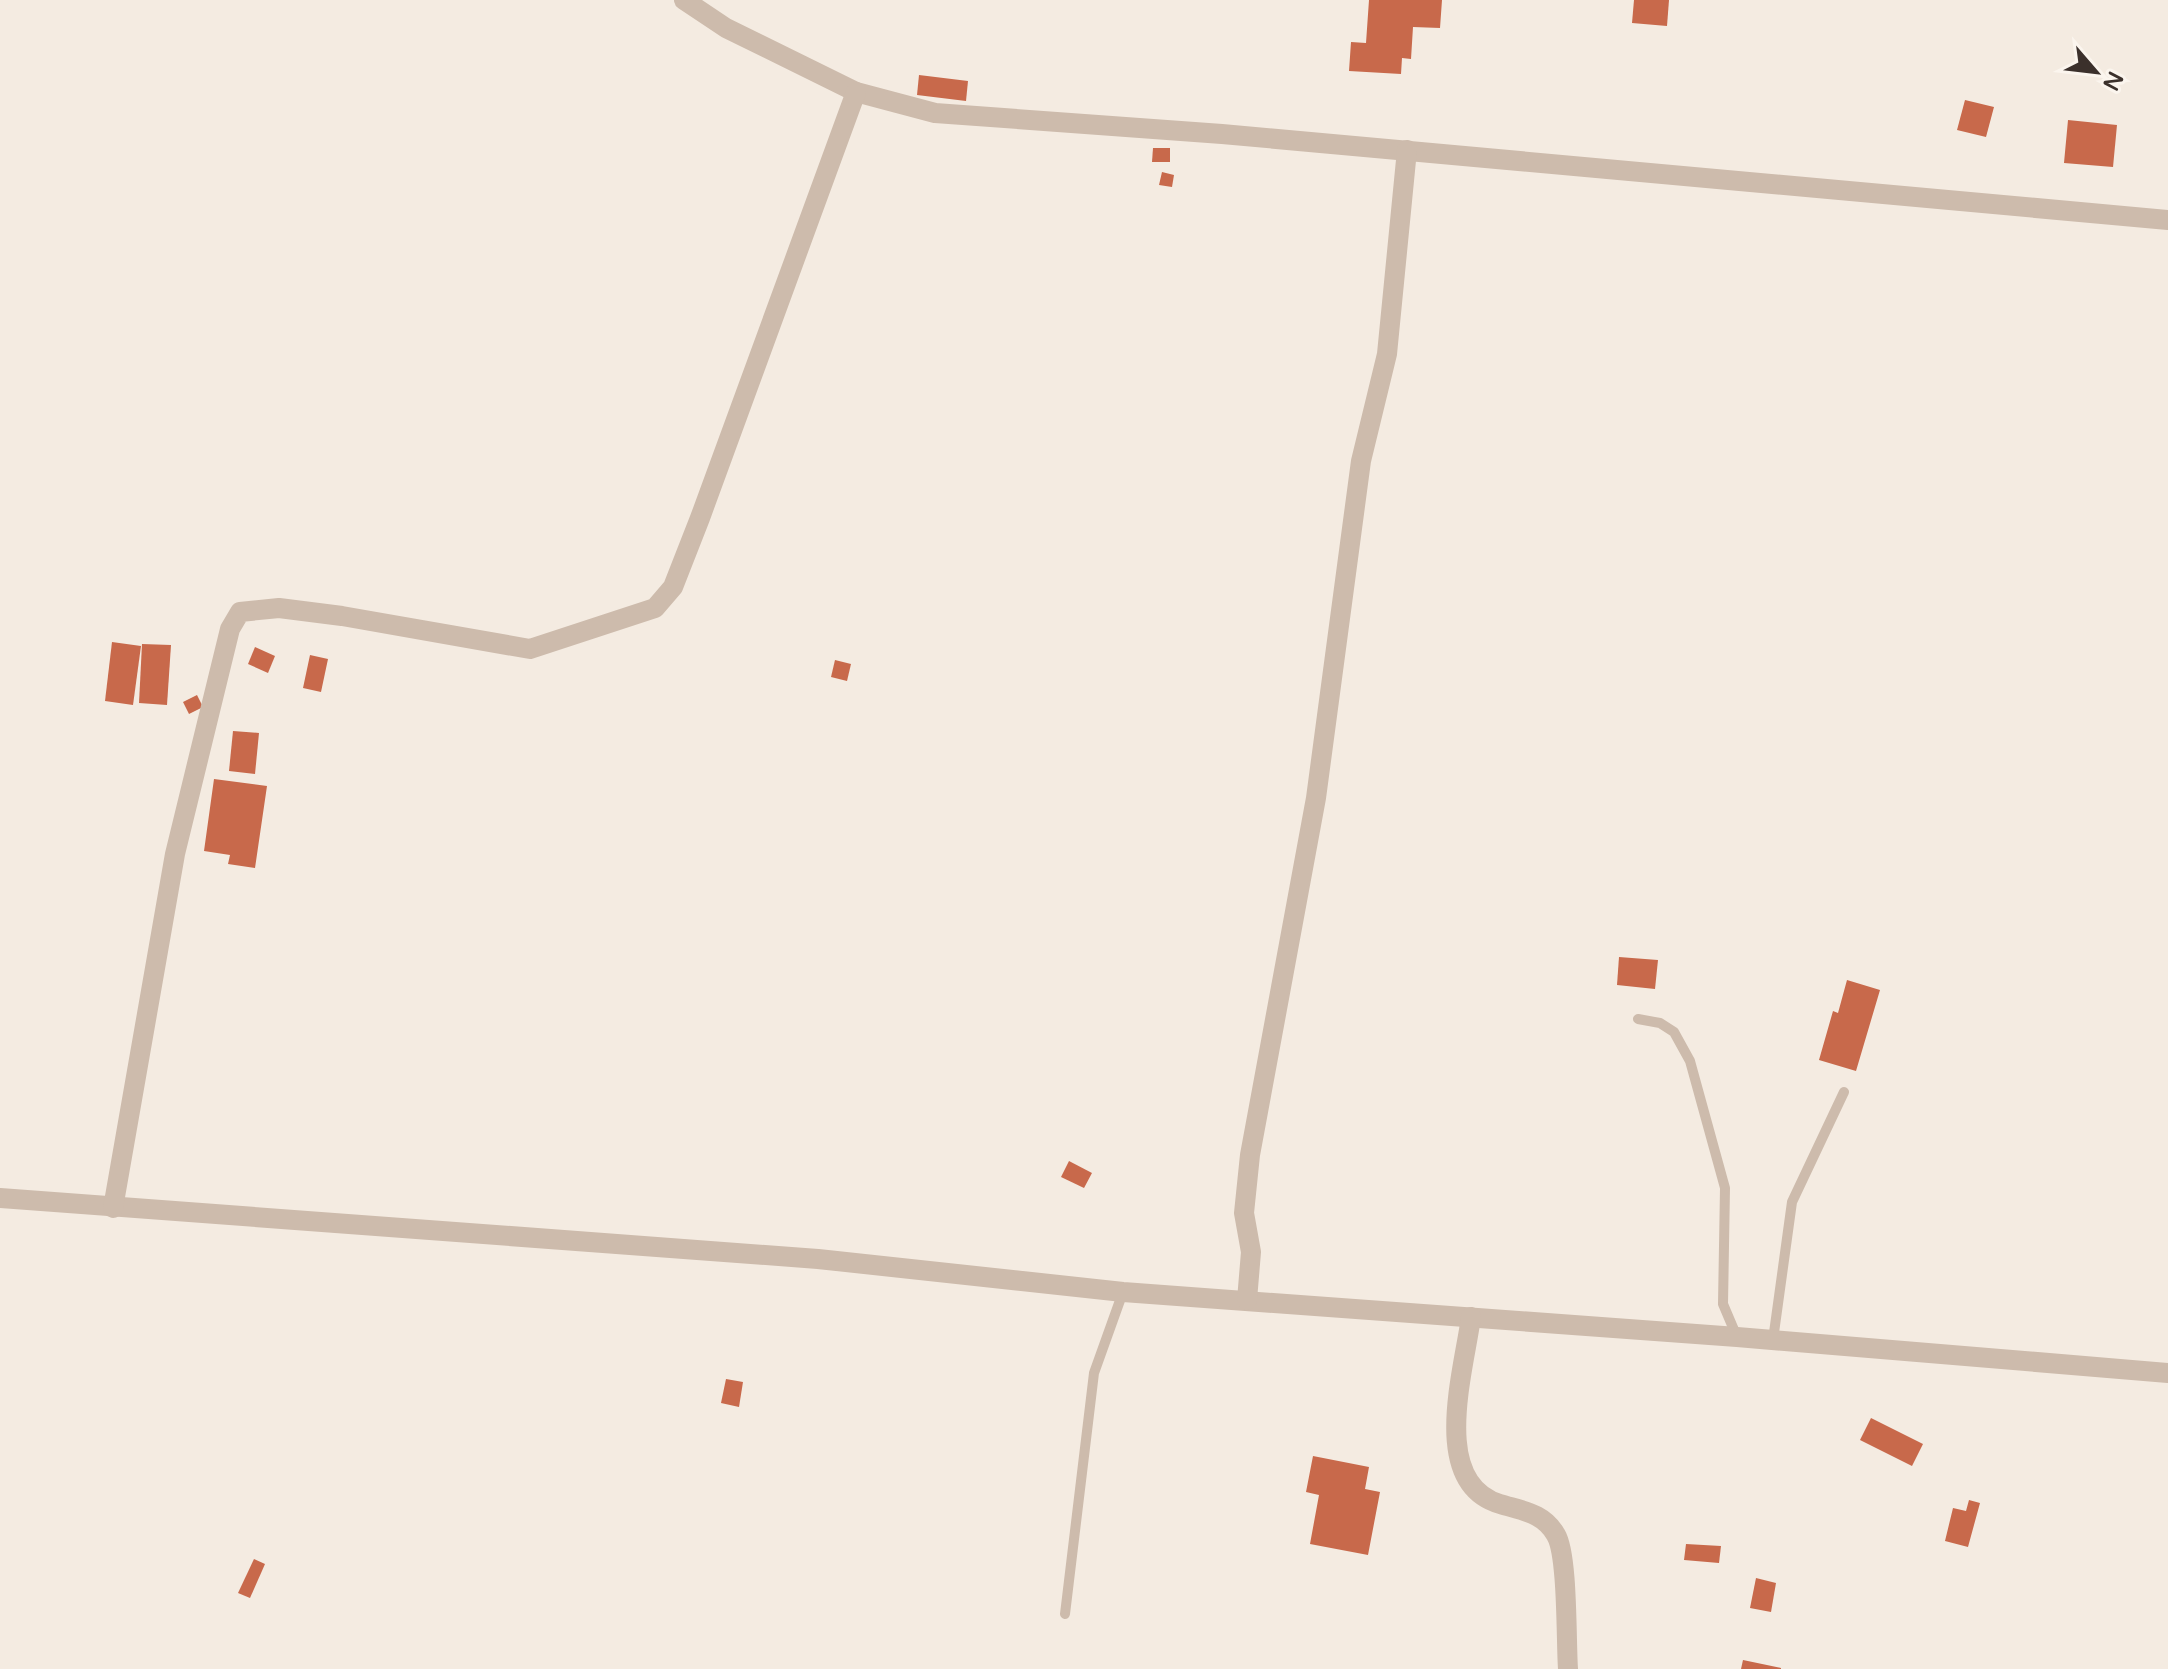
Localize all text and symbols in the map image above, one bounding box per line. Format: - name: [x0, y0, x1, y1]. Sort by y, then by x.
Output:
- north arrow: [2056, 32, 2136, 112]
- text: N: [2097, 67, 2128, 95]

